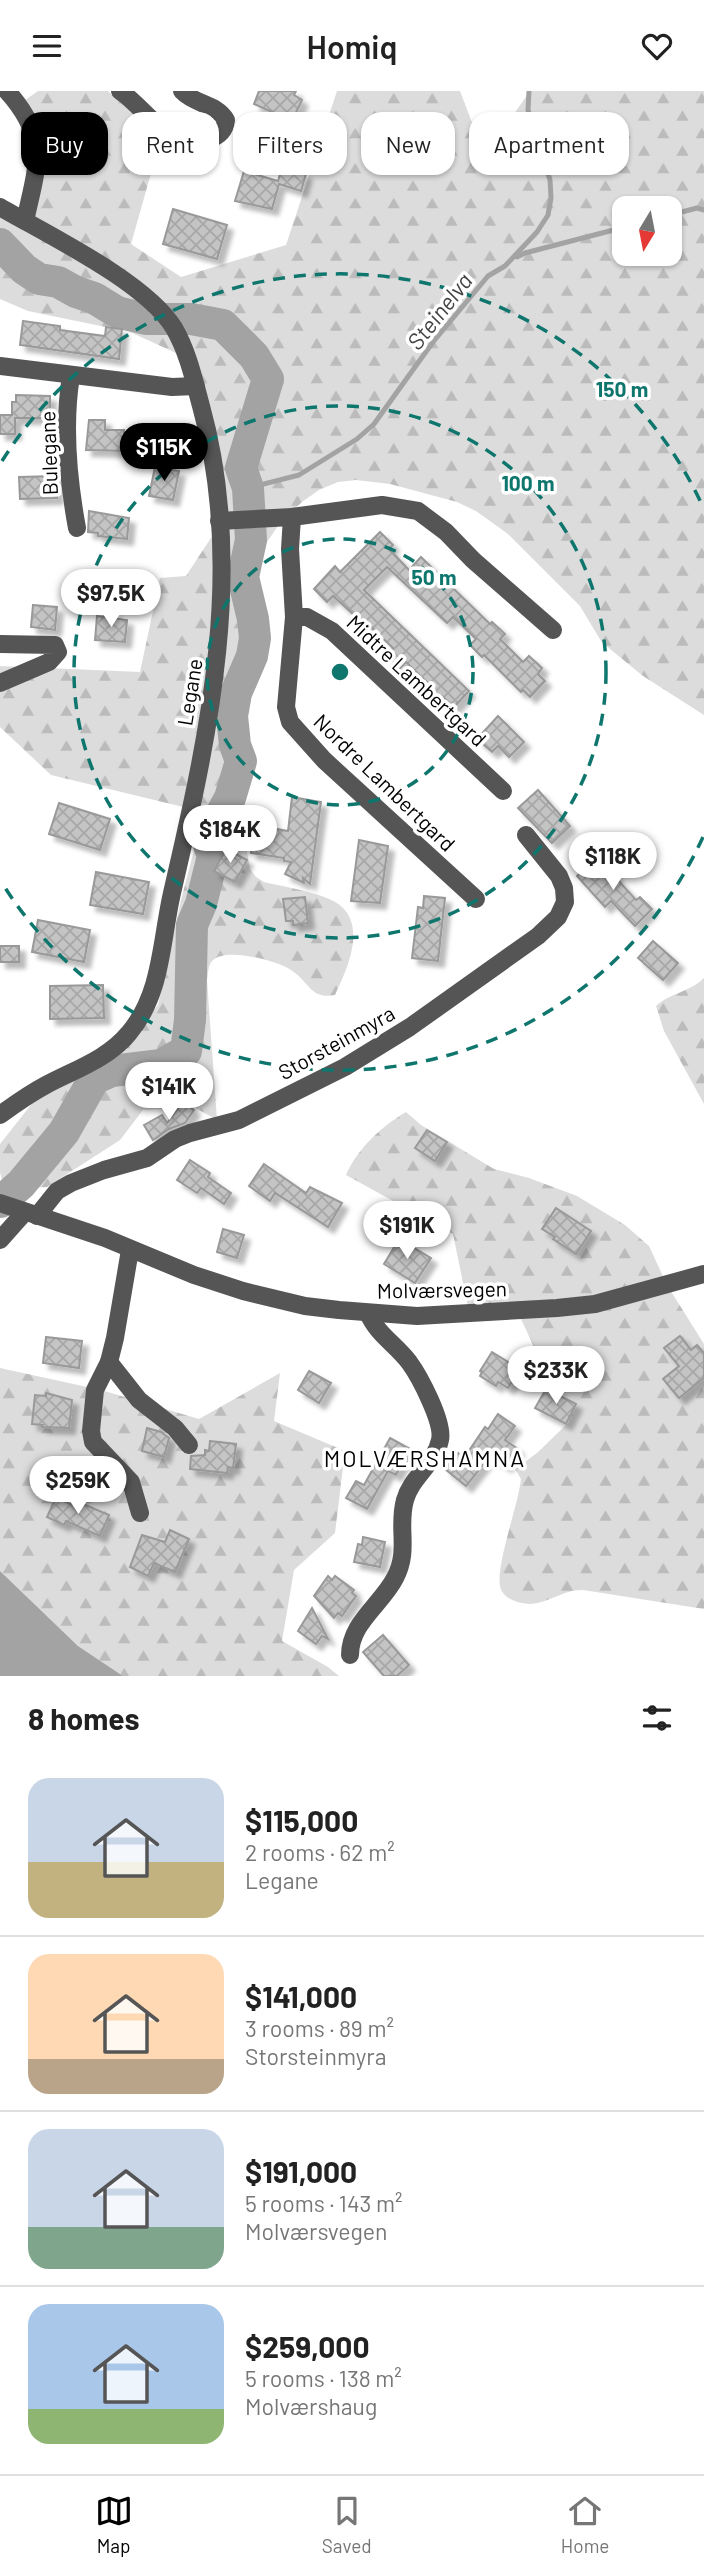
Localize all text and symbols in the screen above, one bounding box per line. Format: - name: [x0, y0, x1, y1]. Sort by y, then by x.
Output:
- icon: menu: [28, 27, 66, 65]
- text: Homiq: [307, 27, 397, 65]
- icon: heart: [638, 27, 676, 65]
- chip: Buy: [21, 112, 108, 175]
- chip: Rent: [122, 112, 219, 175]
- chip: Filters: [233, 112, 347, 175]
- chip: New: [361, 112, 455, 175]
- chip: Apartment: [469, 112, 629, 175]
- north arrow: [612, 196, 682, 266]
- map controls: [612, 196, 682, 266]
- water label: Steinelva: [400, 267, 478, 355]
- text: 150 m: [596, 376, 648, 401]
- street label: Bulegane: [34, 410, 62, 496]
- pin: $115K: [115, 423, 213, 483]
- text: $115K: [136, 432, 192, 460]
- text: 100 m: [501, 470, 555, 495]
- text: 50 m: [411, 564, 457, 589]
- pin: $97.5K: [54, 569, 168, 629]
- text: $97.5K: [77, 578, 145, 606]
- street label: Midtre Lambertgard: [342, 609, 492, 751]
- street label: Legane: [171, 657, 207, 727]
- centre of rings: [328, 660, 352, 684]
- street label: Nordre Lambertgard: [309, 708, 461, 856]
- pin: $184K: [181, 805, 279, 865]
- text: $184K: [199, 814, 261, 842]
- pin: $118K: [564, 833, 662, 892]
- text: $118K: [585, 841, 641, 869]
- street label: Storsteinmyra: [273, 1000, 399, 1084]
- pin: $141K: [120, 1063, 218, 1122]
- text: $141K: [141, 1071, 197, 1099]
- pin: $191K: [358, 1201, 456, 1261]
- text: $191K: [379, 1210, 435, 1238]
- street label: Molværsvegen: [377, 1275, 507, 1303]
- pin: $233K: [507, 1347, 605, 1406]
- text: $233K: [524, 1355, 588, 1383]
- district label: MOLVÆRSHAMNA: [324, 1444, 526, 1472]
- pin: $259K: [29, 1457, 127, 1516]
- text: $259K: [45, 1465, 111, 1493]
- icon: filters: [638, 1699, 676, 1737]
- text: 8 homes: [28, 1700, 139, 1736]
- text: $115,000: [245, 1802, 358, 1838]
- icon: home: [84, 1806, 168, 1890]
- text: 2 rooms · 62 m²: [245, 1838, 395, 1866]
- text: Legane: [245, 1866, 319, 1894]
- text: $141,000: [245, 1978, 357, 2014]
- icon: home: [84, 1982, 168, 2066]
- text: 3 rooms · 89 m²: [245, 2014, 394, 2042]
- text: Storsteinmyra: [245, 2042, 386, 2070]
- text: $191,000: [245, 2153, 357, 2189]
- icon: home: [84, 2157, 168, 2241]
- text: 5 rooms · 143 m²: [245, 2189, 403, 2217]
- text: Molværsvegen: [245, 2217, 388, 2245]
- text: $259,000: [245, 2328, 370, 2364]
- icon: home: [84, 2332, 168, 2416]
- text: 5 rooms · 138 m²: [245, 2364, 402, 2392]
- text: Molværshaug: [245, 2392, 377, 2420]
- tab: Map: [95, 2492, 133, 2557]
- tab: Saved: [322, 2492, 372, 2557]
- tab: Home: [561, 2492, 609, 2557]

